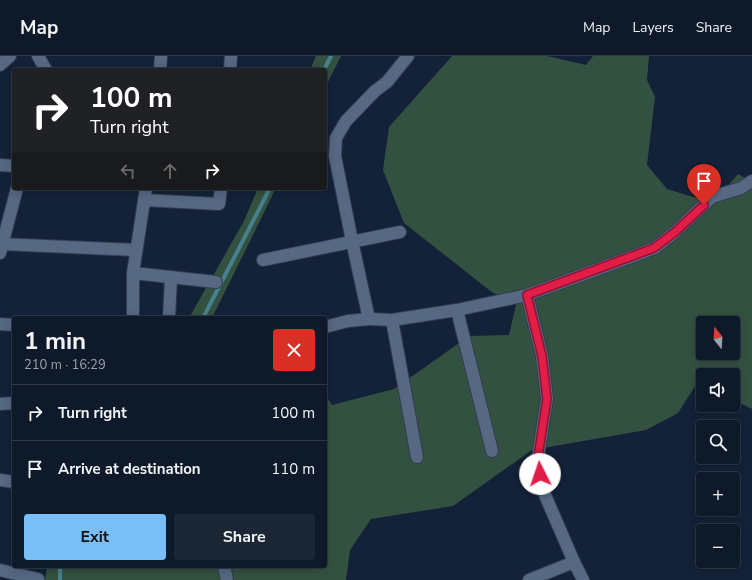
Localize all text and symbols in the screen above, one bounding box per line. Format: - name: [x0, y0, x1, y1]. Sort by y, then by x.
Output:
- text: Map: [20, 15, 58, 41]
- text: Map: [583, 18, 610, 37]
- text: Layers: [632, 18, 674, 37]
- text: Share: [696, 18, 732, 37]
- text: 100 m: [90, 79, 173, 117]
- icon: right: [24, 84, 76, 136]
- text: Turn right: [90, 115, 169, 139]
- icon: left: [117, 160, 139, 182]
- icon: ahead: [159, 160, 181, 182]
- icon: right: [201, 160, 223, 182]
- pin: [687, 164, 721, 205]
- icon: arrive: [693, 170, 715, 192]
- north arrow: [696, 316, 740, 360]
- map controls: [696, 316, 740, 568]
- text: 1 min: [24, 325, 86, 357]
- button: close: [273, 329, 315, 371]
- text: 210 m · 16:29: [24, 356, 106, 374]
- button: sound: [696, 368, 740, 412]
- icon: right: [24, 402, 46, 424]
- text: Turn right: [58, 403, 127, 423]
- text: 100 m: [271, 403, 315, 423]
- button: search: [696, 420, 740, 464]
- position arrow: [519, 453, 561, 495]
- icon: arrive: [24, 458, 46, 480]
- text: Arrive at destination: [58, 459, 201, 479]
- text: 110 m: [271, 459, 315, 479]
- button: +: [696, 472, 740, 516]
- button: Exit: [24, 514, 166, 560]
- button: Share: [174, 514, 315, 560]
- button: −: [696, 524, 740, 568]

